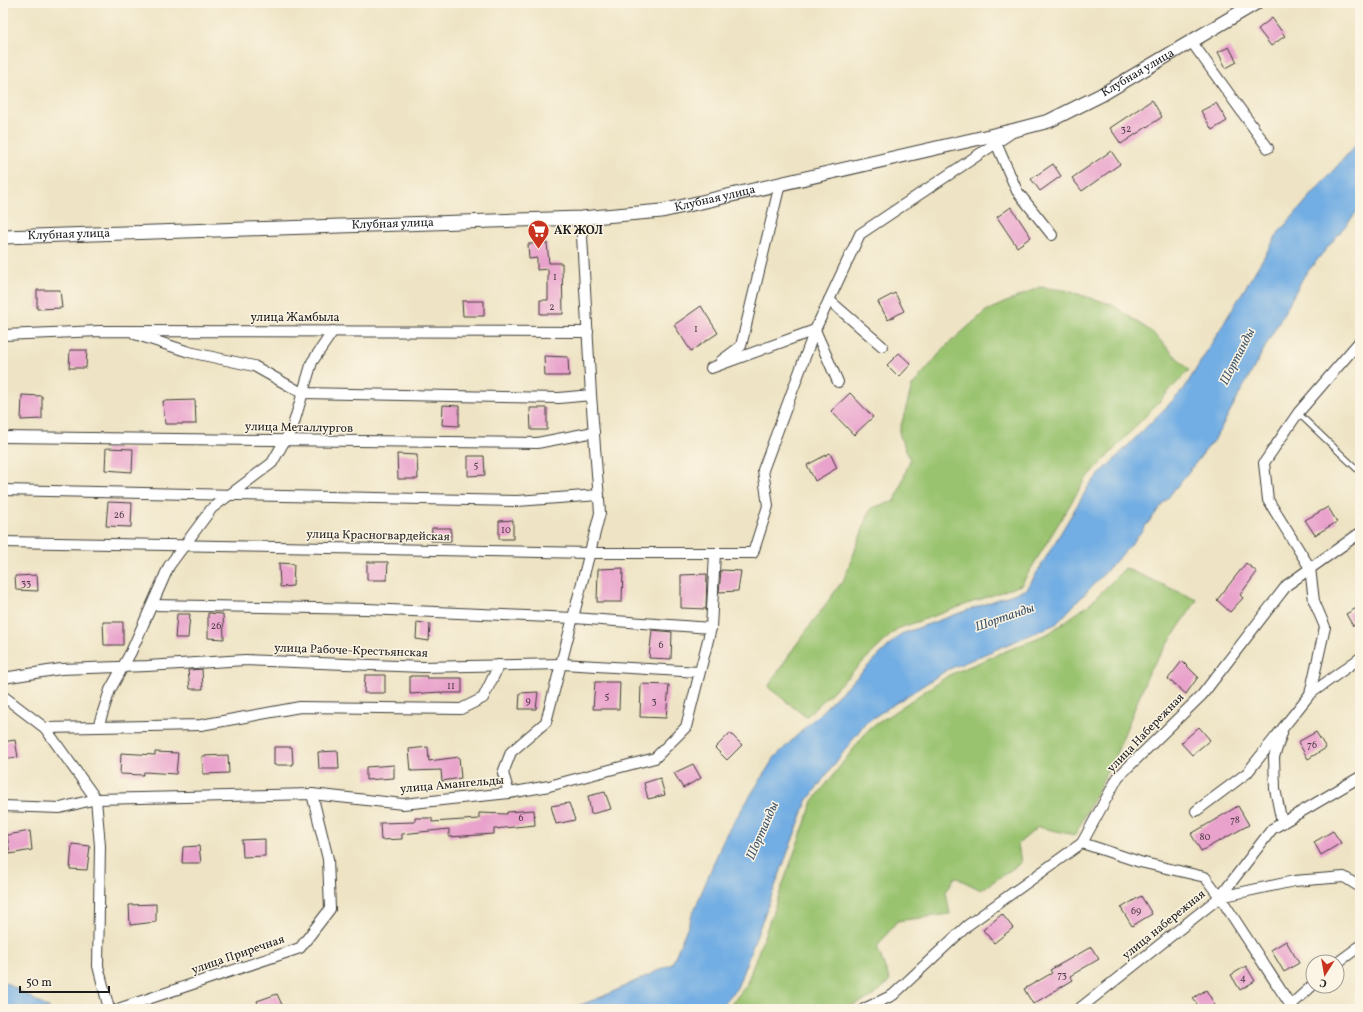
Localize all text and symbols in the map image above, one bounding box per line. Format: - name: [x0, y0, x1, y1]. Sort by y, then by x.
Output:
- street label: Клубная улица: [1098, 45, 1177, 101]
- house number: 32: [1121, 122, 1131, 136]
- street label: Клубная улица: [673, 182, 757, 216]
- street label: Клубная улица: [351, 215, 434, 234]
- supermarket icon: АК ЖОЛ: [525, 218, 551, 251]
- place label: АК ЖОЛ: [554, 223, 603, 239]
- street label: Клубная улица: [27, 225, 110, 244]
- house number: 1: [553, 270, 557, 284]
- house number: 2: [549, 300, 555, 314]
- street label: улица Жамбыла: [250, 310, 340, 326]
- house number: 1: [694, 322, 698, 336]
- water label: Шортанды: [1216, 325, 1260, 389]
- street label: улица Металлургов: [245, 419, 353, 437]
- house number: 5: [474, 458, 479, 472]
- house number: 26: [114, 508, 124, 522]
- house number: 10: [501, 523, 511, 537]
- street label: улица Красногвардейская: [306, 527, 450, 545]
- house number: 33: [21, 576, 31, 590]
- water label: Шортанды: [973, 599, 1037, 637]
- house number: 26: [211, 619, 221, 633]
- house number: 6: [658, 638, 664, 652]
- street label: улица Рабоче-Крестьянская: [274, 640, 428, 662]
- house number: 11: [447, 679, 455, 693]
- house number: 5: [605, 689, 610, 703]
- street label: улица Набережная: [1104, 690, 1188, 776]
- house number: 9: [525, 694, 531, 708]
- house number: 3: [651, 694, 657, 708]
- house number: 76: [1307, 738, 1317, 752]
- street label: улица Амангельды: [399, 772, 505, 798]
- water label: Шортанды: [742, 799, 784, 863]
- house number: 6: [518, 811, 524, 825]
- house number: 78: [1230, 813, 1240, 827]
- house number: 80: [1199, 830, 1211, 844]
- street label: улица набережная: [1119, 886, 1209, 964]
- house number: 69: [1131, 904, 1141, 918]
- street label: улица Приречная: [189, 932, 287, 978]
- north arrow: [1305, 954, 1345, 994]
- scale bar: [20, 968, 109, 994]
- house number: 73: [1057, 968, 1067, 982]
- house number: 4: [1240, 971, 1246, 985]
- text: С: [1318, 974, 1328, 990]
- text: 50 m: [26, 975, 52, 991]

